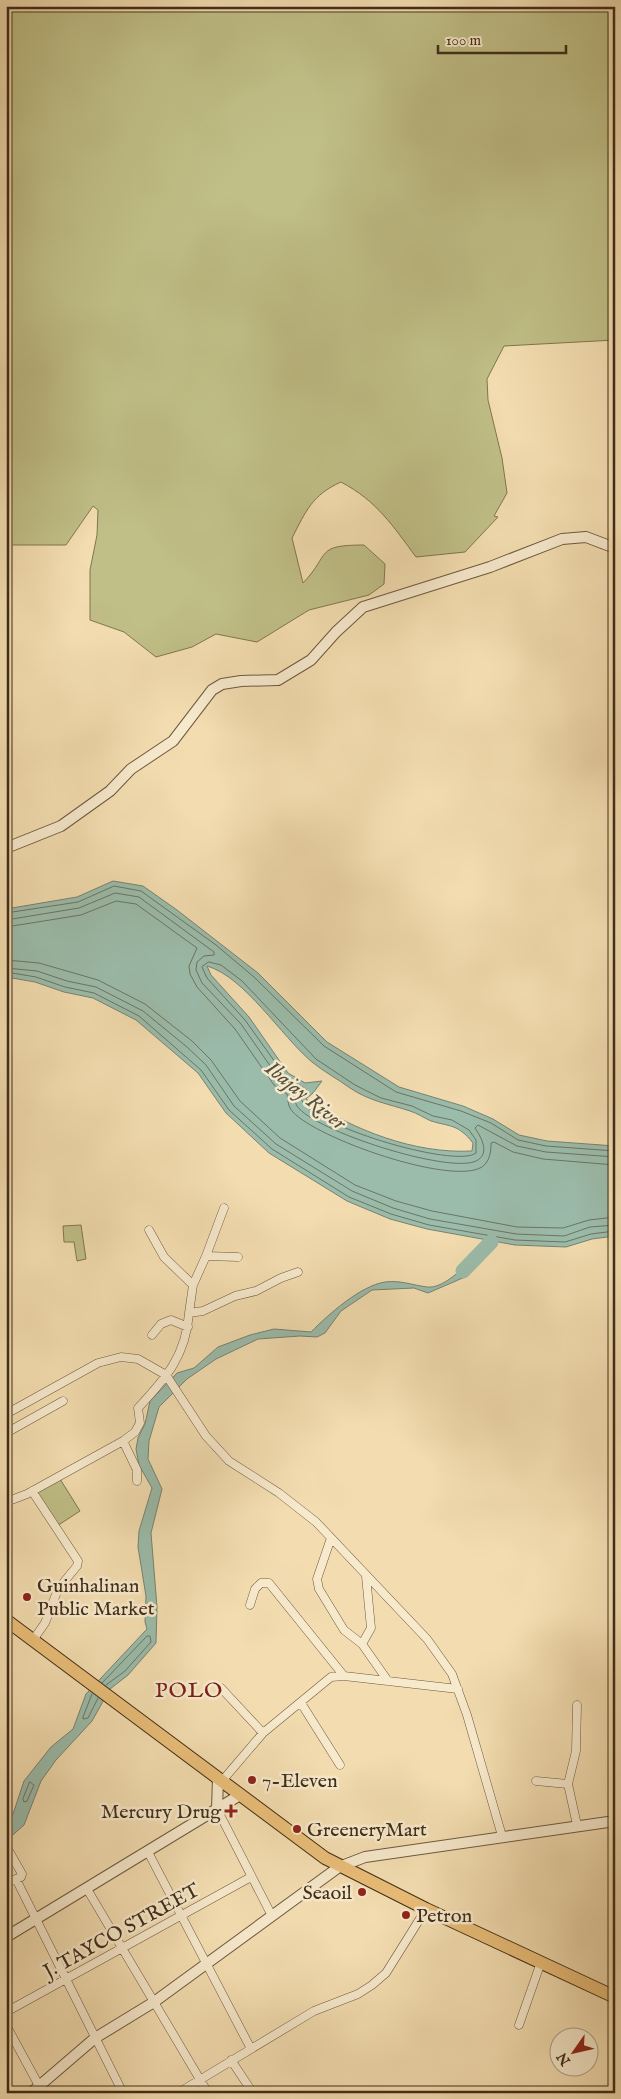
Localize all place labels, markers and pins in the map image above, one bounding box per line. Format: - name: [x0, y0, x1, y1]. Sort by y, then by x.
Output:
- place label: Guinhalinan Public Market: [37, 1574, 155, 1622]
- marker: Guinhalinan Public Market: [21, 1591, 33, 1603]
- place label: 7-Eleven: [262, 1769, 338, 1794]
- marker: 7-Eleven: [246, 1774, 258, 1786]
- place label: Mercury Drug: [101, 1800, 222, 1825]
- marker: Mercury Drug: [225, 1805, 237, 1817]
- place label: GreeneryMart: [307, 1818, 427, 1843]
- marker: GreeneryMart: [291, 1823, 303, 1835]
- place label: Seaoil: [302, 1881, 353, 1906]
- marker: Seaoil: [356, 1886, 368, 1898]
- place label: Petron: [416, 1904, 472, 1929]
- marker: Petron: [400, 1909, 412, 1921]

